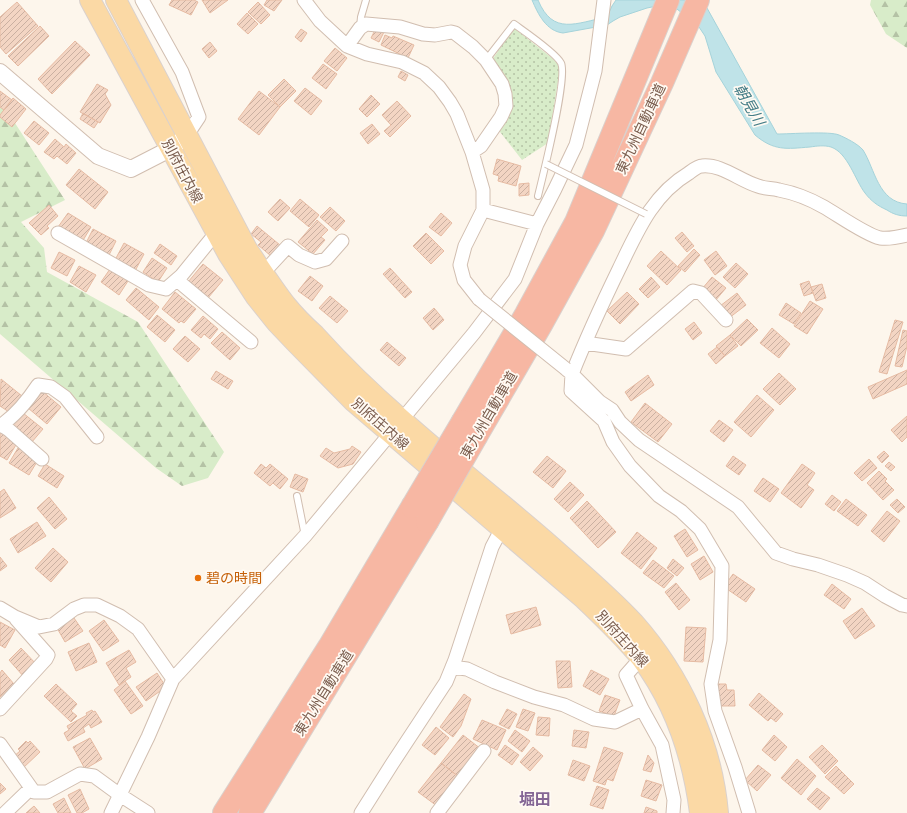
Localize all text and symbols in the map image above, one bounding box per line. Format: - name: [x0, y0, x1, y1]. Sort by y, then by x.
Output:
- street label: 東九州自動車道: [613, 81, 669, 177]
- water label: 朝見川: [730, 81, 769, 131]
- street label: 別府庄内線: [158, 136, 206, 206]
- street label: 東九州自動車道: [457, 368, 521, 462]
- street label: 別府庄内線: [348, 395, 412, 453]
- place label: 碧の時間: [206, 570, 262, 587]
- marker: 碧の時間: [193, 573, 203, 583]
- street label: 別府庄内線: [592, 607, 652, 671]
- street label: 東九州自動車道: [291, 647, 357, 739]
- district label: 堀田: [519, 790, 551, 809]

